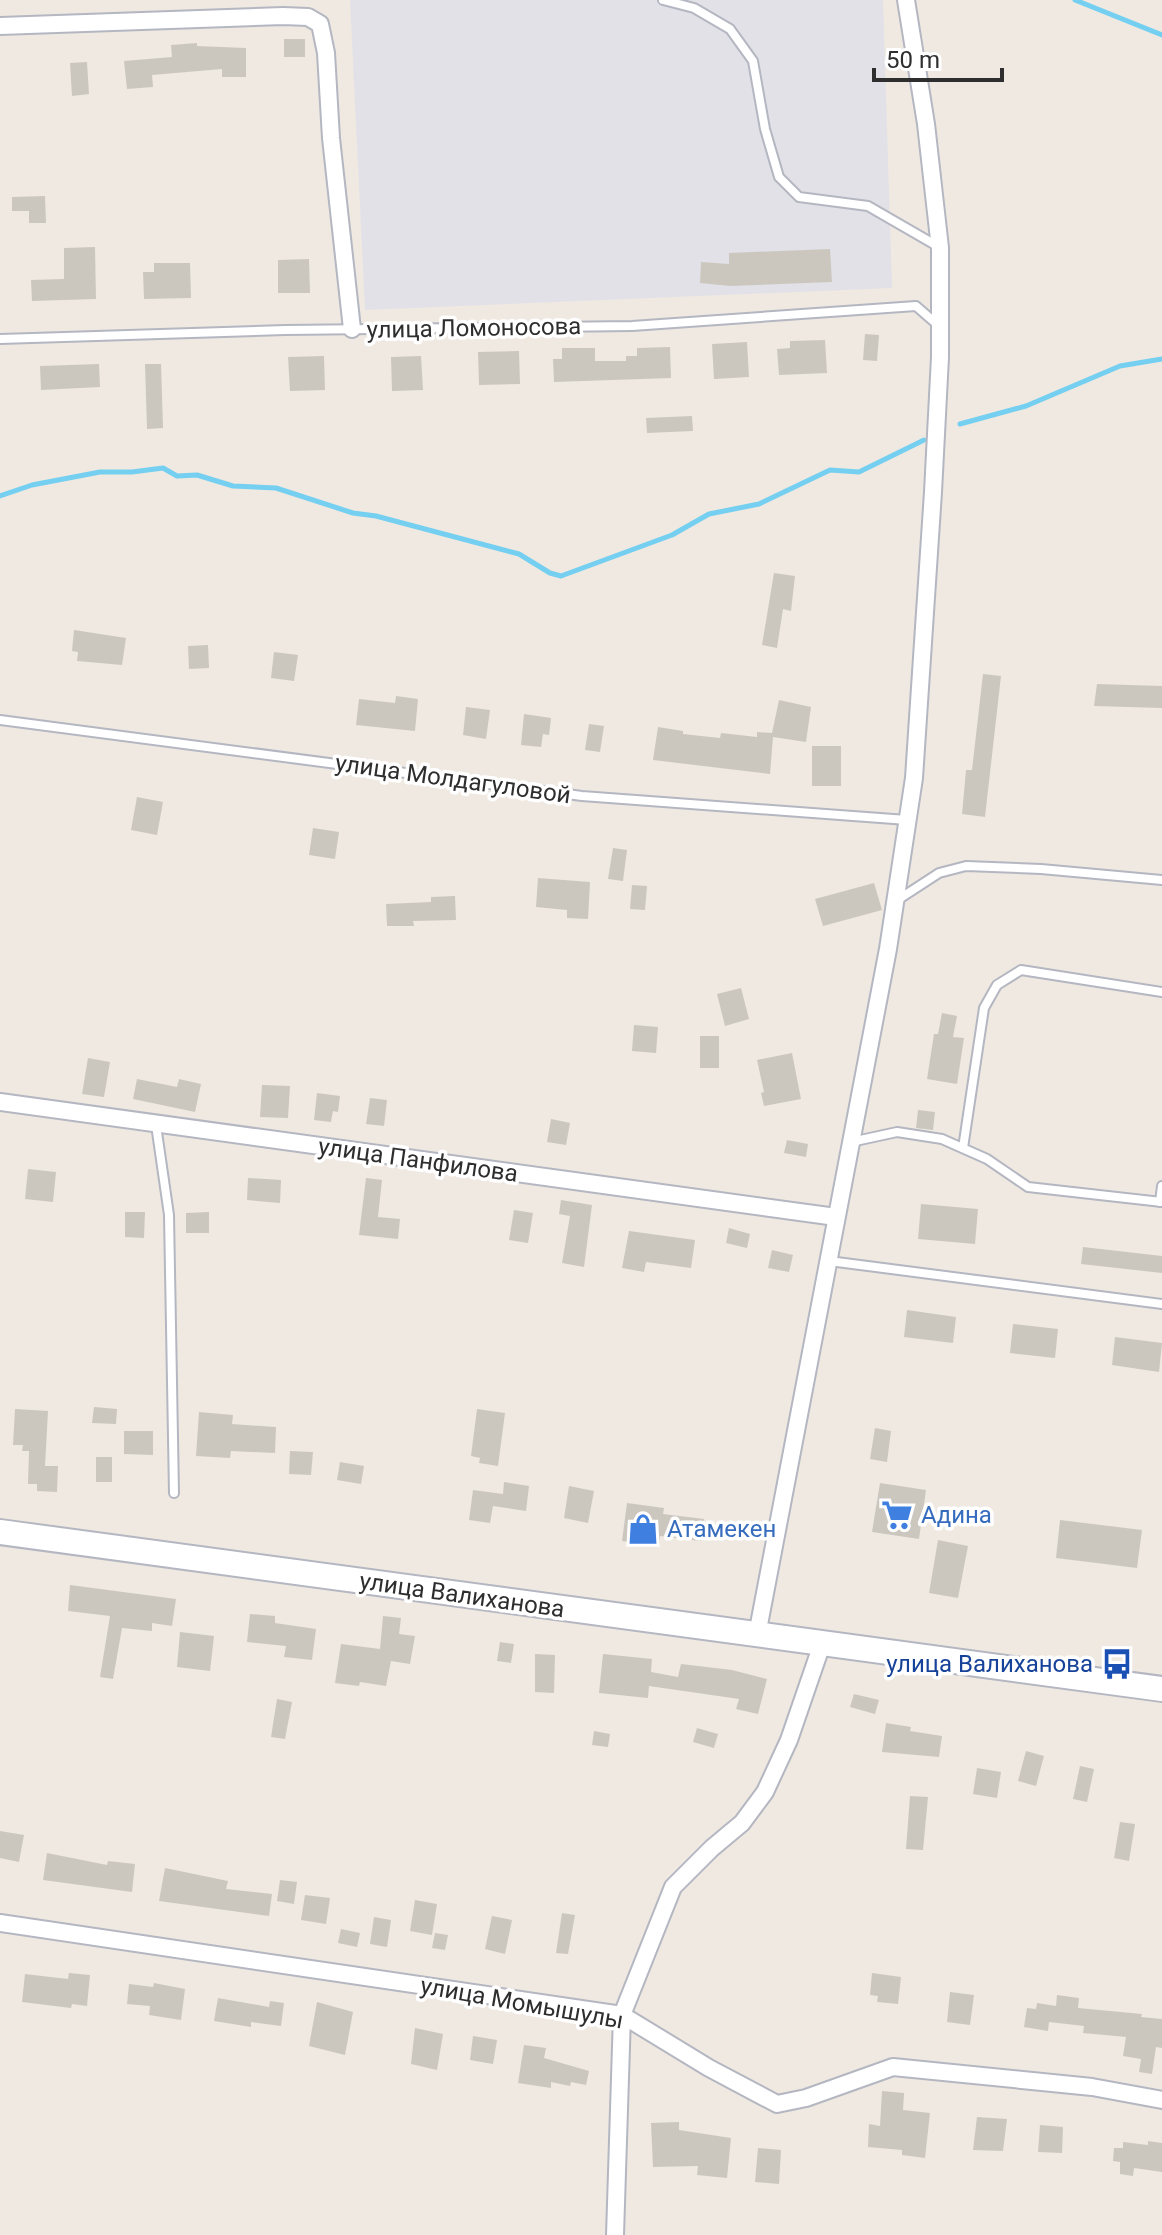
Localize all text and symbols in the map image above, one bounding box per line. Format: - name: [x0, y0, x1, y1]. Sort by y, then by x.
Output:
- scale bar: [874, 32, 1002, 82]
- text: 50 m: [886, 46, 940, 74]
- street label: улица Ломоносова: [366, 312, 582, 344]
- street label: улица Молдагуловой: [333, 749, 573, 809]
- street label: улица Панфилова: [316, 1132, 520, 1188]
- supermarket icon: Адина: [880, 1498, 914, 1532]
- place label: Адина: [921, 1501, 992, 1529]
- shop icon: Атамекен: [626, 1512, 660, 1546]
- place label: Атамекен: [667, 1515, 776, 1543]
- street label: улица Валиханова: [358, 1567, 566, 1623]
- bus stop icon: улица Валиханова: [1100, 1647, 1134, 1681]
- place label: улица Валиханова: [886, 1650, 1093, 1678]
- street label: улица Момышулы: [418, 1971, 626, 2035]

